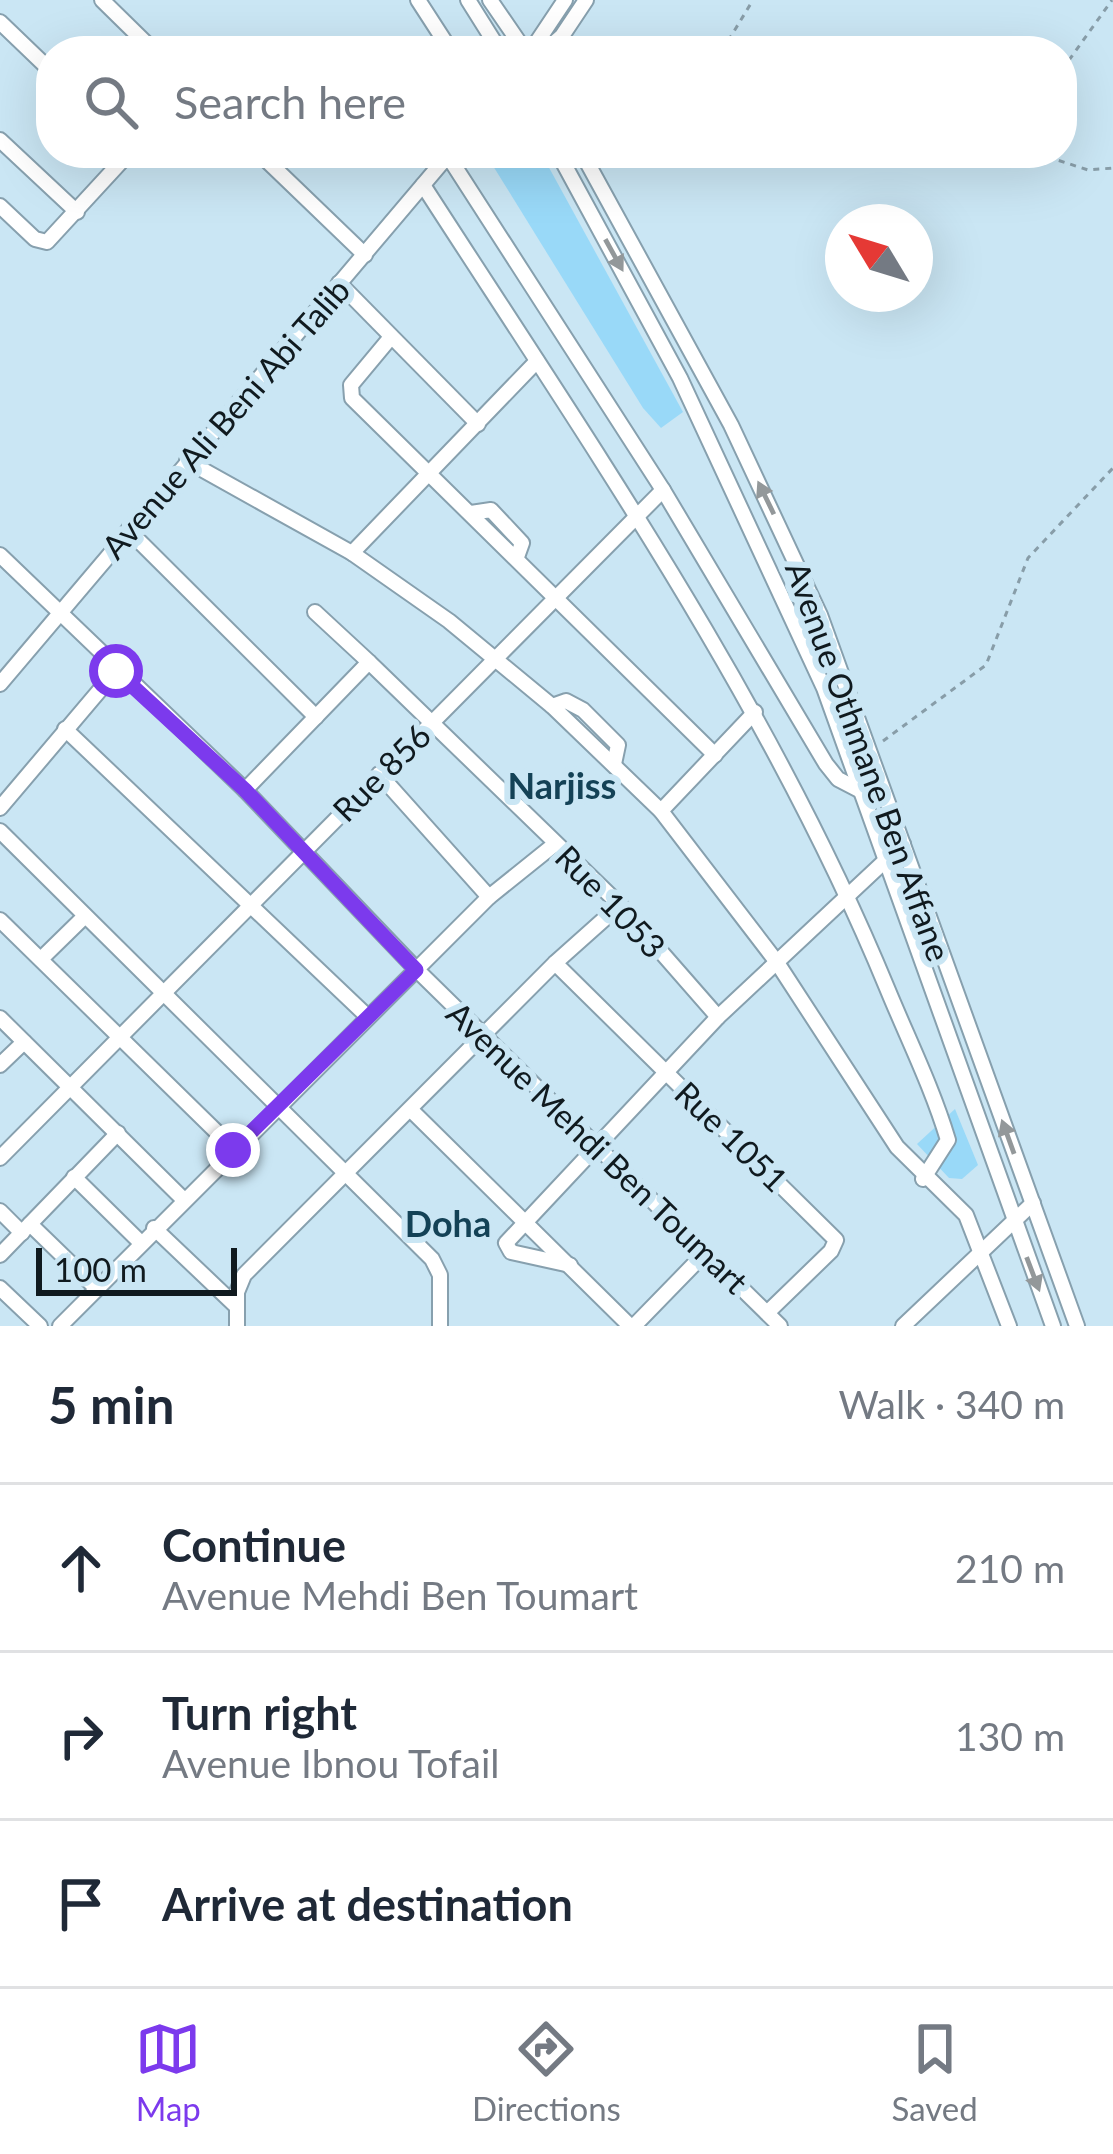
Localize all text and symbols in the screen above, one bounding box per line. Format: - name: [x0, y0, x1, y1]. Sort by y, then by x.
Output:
- search box: [36, 36, 1077, 168]
- icon: search: [78, 69, 144, 135]
- text: Search here: [174, 75, 406, 129]
- north arrow: [825, 204, 933, 312]
- one-way arrow: [603, 238, 624, 273]
- street label: Avenue Ali Beni Abi Talib: [93, 270, 357, 566]
- one-way arrow: [757, 481, 777, 515]
- street label: Avenue Othmane Ben Affane: [778, 556, 960, 966]
- route start: [89, 644, 143, 698]
- street label: Rue 856: [324, 715, 438, 829]
- district label: Narjiss: [508, 763, 616, 807]
- street label: Rue 1053: [548, 836, 674, 966]
- street label: Avenue Mehdi Ben Toumart: [439, 993, 757, 1301]
- street label: Rue 1051: [667, 1073, 797, 1199]
- one-way arrow: [998, 1119, 1016, 1155]
- route end: [206, 1123, 260, 1177]
- district label: Doha: [405, 1201, 491, 1245]
- scale bar: [36, 1242, 237, 1295]
- text: 100 m: [54, 1249, 147, 1289]
- one-way arrow: [1025, 1256, 1044, 1292]
- text: 5 min: [48, 1374, 174, 1435]
- text: Walk · 340 m: [838, 1381, 1065, 1427]
- text: Continue: [162, 1518, 346, 1572]
- icon: ahead: [48, 1535, 114, 1601]
- text: 210 m: [955, 1545, 1065, 1591]
- text: Avenue Mehdi Ben Toumart: [162, 1572, 638, 1618]
- text: Turn right: [162, 1686, 357, 1740]
- icon: right: [48, 1703, 114, 1769]
- text: 130 m: [955, 1713, 1065, 1759]
- text: Avenue Ibnou Tofail: [162, 1740, 499, 1786]
- icon: arrive: [48, 1871, 114, 1937]
- text: Arrive at destination: [162, 1877, 573, 1931]
- tab: Map: [135, 2016, 201, 2128]
- tab: Directions: [472, 2016, 621, 2128]
- tab: Saved: [891, 2016, 978, 2128]

